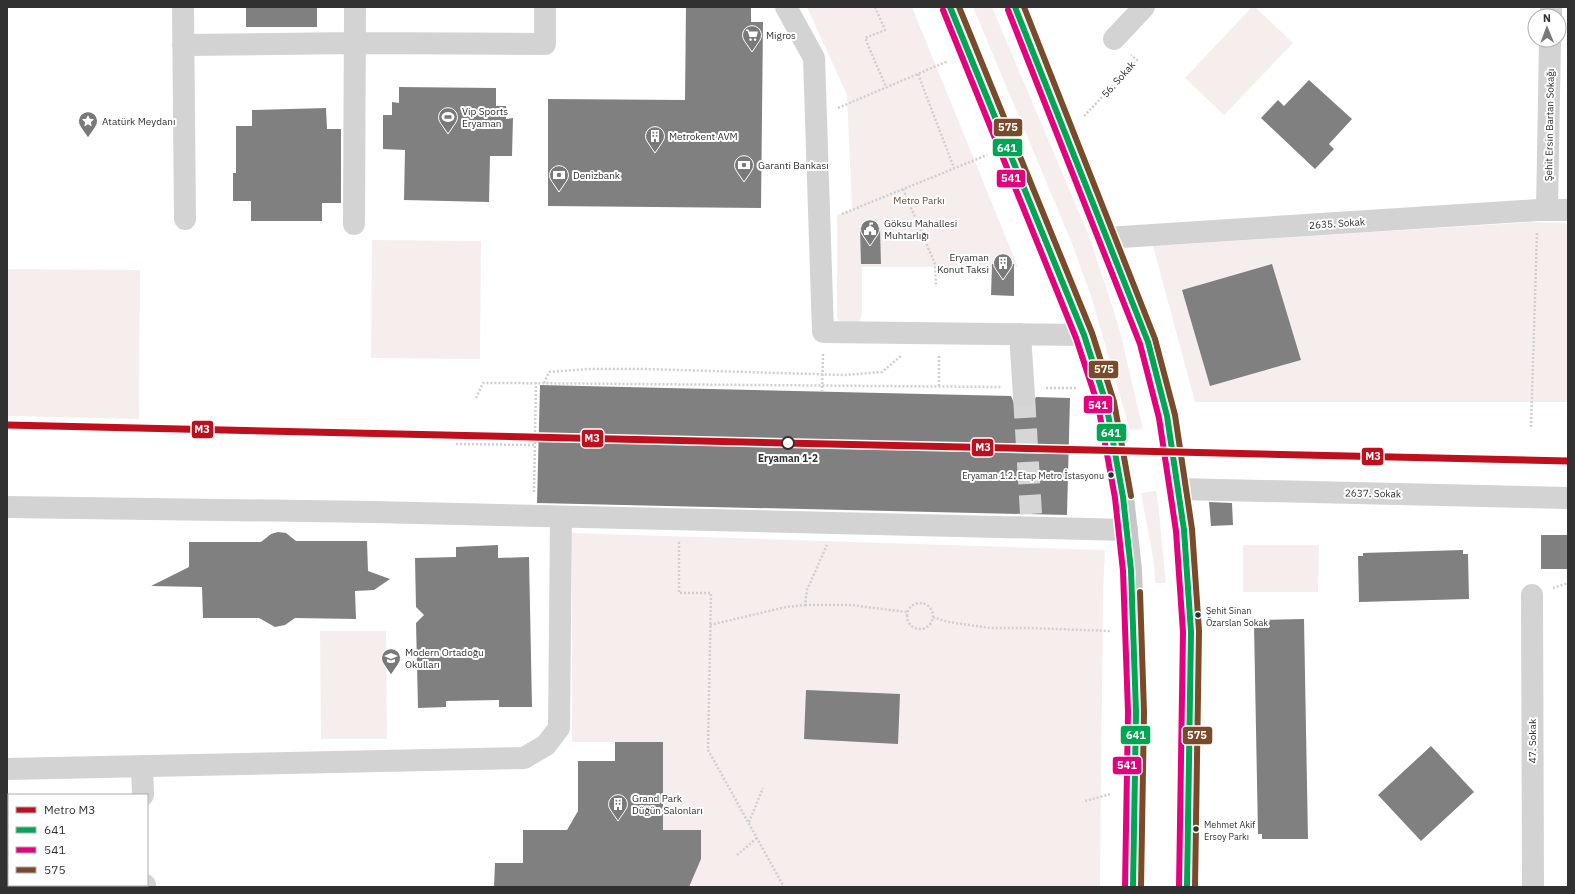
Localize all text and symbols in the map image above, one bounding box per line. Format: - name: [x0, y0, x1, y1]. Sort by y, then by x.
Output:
- north arrow: [1527, 8, 1567, 48]
- text: N: [1543, 11, 1551, 25]
- supermarket icon: Migros: [741, 24, 763, 52]
- place label: Migros: [766, 29, 796, 42]
- street label: 56. Sokak: [1099, 58, 1139, 100]
- street label: Şehit Ersin Bartan Sokağı: [1542, 69, 1557, 181]
- place label: Vip Sports Eryaman: [462, 105, 508, 130]
- sports icon: Vip Sports Eryaman: [437, 106, 459, 134]
- place icon: Atatürk Meydanı: [77, 110, 99, 138]
- place label: Atatürk Meydanı: [102, 115, 176, 128]
- line badge: 575: [993, 118, 1023, 137]
- text: 575: [998, 120, 1018, 134]
- building icon: Metrokent AVM: [644, 125, 666, 153]
- place label: Metrokent AVM: [669, 130, 738, 143]
- line badge: 641: [992, 138, 1023, 157]
- text: 641: [997, 141, 1017, 155]
- bank icon: Garanti Bankası: [733, 154, 755, 182]
- place label: Garanti Bankası: [758, 159, 829, 172]
- bank icon: Denizbank: [548, 164, 570, 192]
- place label: Denizbank: [573, 169, 621, 182]
- line badge: 541: [996, 169, 1026, 188]
- text: 541: [1001, 171, 1021, 185]
- park label: Metro Parkı: [893, 194, 945, 207]
- street label: 2635. Sokak: [1308, 215, 1366, 232]
- place label: Göksu Mahallesi Muhtarlığı: [884, 217, 957, 242]
- public building icon: Göksu Mahallesi Muhtarlığı: [859, 218, 881, 246]
- place label: Eryaman Konut Taksi: [937, 251, 989, 276]
- building icon: Eryaman Konut Taksi: [992, 252, 1014, 280]
- line badge: 575: [1088, 360, 1119, 379]
- text: 575: [1094, 362, 1114, 376]
- line badge: 541: [1083, 395, 1113, 414]
- text: 541: [1088, 398, 1108, 412]
- line badge: M3: [191, 420, 214, 439]
- text: M3: [194, 422, 210, 436]
- line badge: 641: [1096, 423, 1127, 442]
- text: 641: [1101, 426, 1121, 440]
- line badge: M3: [581, 429, 604, 448]
- text: M3: [584, 431, 600, 445]
- marker: Eryaman 1-2: [781, 436, 795, 450]
- line badge: M3: [971, 438, 994, 457]
- text: M3: [975, 440, 991, 454]
- line badge: M3: [1361, 447, 1384, 466]
- text: M3: [1365, 449, 1381, 463]
- place label: Eryaman 1-2: [758, 452, 818, 465]
- place label: Eryaman 1.2. Etap Metro İstasyonu: [962, 470, 1104, 481]
- marker: Eryaman 1.2. Etap Metro İstasyonu: [1106, 470, 1116, 480]
- street label: 2637. Sokak: [1345, 487, 1402, 501]
- place label: Şehit Sinan Özarslan Sokak: [1206, 605, 1268, 628]
- marker: Şehit Sinan Özarslan Sokak: [1193, 610, 1203, 620]
- place label: Modern Ortadoğu Okulları: [405, 646, 484, 671]
- school or university icon: Modern Ortadoğu Okulları: [380, 647, 402, 675]
- street label: 47. Sokak: [1526, 718, 1539, 763]
- line badge: 641: [1120, 725, 1151, 745]
- line badge: 575: [1182, 726, 1213, 745]
- text: 641: [1126, 728, 1146, 742]
- text: 575: [1187, 728, 1207, 742]
- line badge: 541: [1112, 756, 1142, 775]
- text: 541: [1117, 758, 1137, 772]
- place label: Grand Park Düğün Salonları: [632, 792, 703, 817]
- building icon: Grand Park Düğün Salonları: [607, 793, 629, 821]
- legend: [8, 794, 148, 886]
- text: Metro M3: [44, 802, 95, 817]
- place label: Mehmet Akif Ersoy Parkı: [1204, 819, 1255, 842]
- text: 641: [44, 822, 66, 837]
- marker: Mehmet Akif Ersoy Parkı: [1191, 824, 1201, 834]
- text: 541: [44, 842, 66, 857]
- text: 575: [44, 862, 66, 877]

